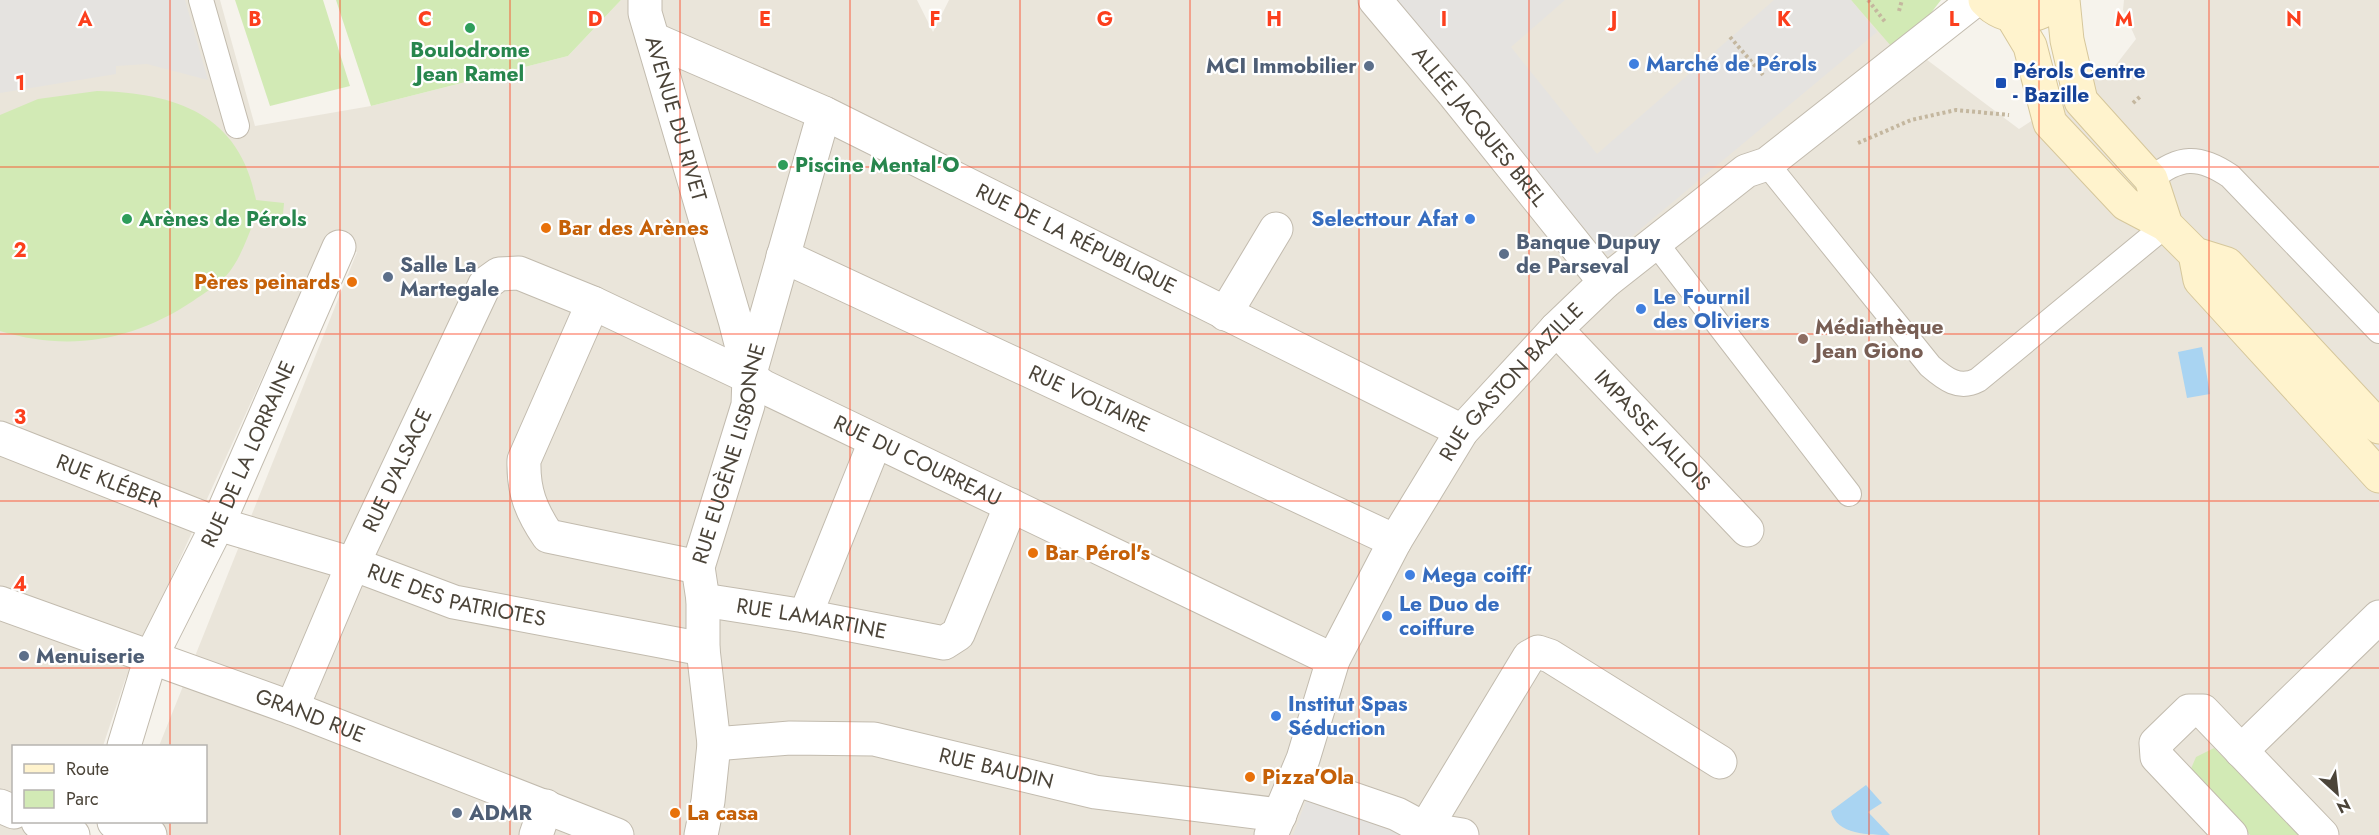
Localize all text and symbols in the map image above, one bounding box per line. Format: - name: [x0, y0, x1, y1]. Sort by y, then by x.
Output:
- text: A: [77, 5, 93, 34]
- text: B: [248, 5, 262, 34]
- text: C: [418, 5, 432, 34]
- text: D: [588, 5, 602, 34]
- text: E: [759, 5, 771, 34]
- text: F: [929, 5, 941, 34]
- text: G: [1097, 5, 1113, 34]
- text: H: [1266, 5, 1282, 34]
- text: I: [1441, 5, 1447, 34]
- text: J: [1607, 5, 1617, 34]
- text: K: [1777, 5, 1791, 34]
- text: L: [1949, 5, 1960, 34]
- text: M: [2115, 5, 2133, 34]
- text: N: [2286, 5, 2302, 34]
- marker: Boulodrome Jean Ramel: [463, 21, 477, 35]
- street label: AVENUE DU RIVET: [638, 33, 714, 205]
- place label: Boulodrome Jean Ramel: [410, 35, 530, 89]
- street label: ALLÉE JACQUES BREL: [1405, 40, 1554, 213]
- place label: Marché de Pérols: [1646, 49, 1817, 79]
- place label: MCI Immobilier: [1206, 51, 1357, 81]
- place label: Pérols Centre - Bazille: [2013, 56, 2146, 110]
- marker: Marché de Pérols: [1627, 57, 1641, 71]
- marker: MCI Immobilier: [1362, 59, 1376, 73]
- text: 1: [15, 69, 25, 98]
- marker: Pérols Centre - Bazille: [1994, 76, 2008, 90]
- place label: Piscine Mental'O: [795, 150, 960, 180]
- marker: Piscine Mental'O: [776, 158, 790, 172]
- street label: RUE DE LA RÉPUBLIQUE: [971, 176, 1182, 301]
- place label: Arènes de Pérols: [138, 204, 307, 234]
- place label: Selecttour Afat: [1311, 204, 1458, 234]
- marker: Arènes de Pérols: [120, 212, 134, 226]
- marker: Selecttour Afat: [1463, 212, 1477, 226]
- place label: Bar des Arènes: [558, 213, 709, 243]
- marker: Bar des Arènes: [539, 221, 553, 235]
- place label: Banque Dupuy de Parseval: [1516, 227, 1661, 281]
- text: 2: [13, 236, 27, 265]
- marker: Banque Dupuy de Parseval: [1497, 247, 1511, 261]
- place label: Salle La Martegale: [400, 250, 499, 304]
- place label: Pères peinards: [194, 267, 340, 297]
- marker: Salle La Martegale: [381, 270, 395, 284]
- marker: Pères peinards: [345, 275, 359, 289]
- place label: Le Fournil des Oliviers: [1653, 282, 1770, 336]
- street label: RUE GASTON BAZILLE: [1432, 296, 1590, 467]
- marker: Le Fournil des Oliviers: [1634, 302, 1648, 316]
- place label: Médiathèque Jean Giono: [1811, 312, 1944, 366]
- marker: Médiathèque Jean Giono: [1796, 332, 1810, 346]
- street label: RUE EUGÈNE LISBONNE: [685, 340, 773, 568]
- street label: RUE DE LA LORRAINE: [194, 356, 302, 553]
- street label: RUE VOLTAIRE: [1024, 357, 1155, 440]
- street label: IMPASSE JALLOIS: [1587, 363, 1718, 498]
- text: 3: [14, 403, 26, 432]
- street label: RUE D'ALSACE: [355, 403, 439, 537]
- street label: RUE DU COURREAU: [829, 408, 1006, 514]
- street label: RUE KLÉBER: [52, 447, 166, 515]
- place label: Bar Pérol's: [1045, 538, 1150, 568]
- marker: Bar Pérol's: [1026, 546, 1040, 560]
- street label: RUE DES PATRIOTES: [363, 556, 548, 634]
- place label: Mega coiff': [1422, 560, 1533, 590]
- marker: Mega coiff': [1403, 568, 1417, 582]
- text: 4: [13, 570, 27, 599]
- place label: Le Duo de coiffure: [1399, 589, 1500, 643]
- street label: RUE LAMARTINE: [734, 590, 889, 647]
- marker: Le Duo de coiffure: [1380, 609, 1394, 623]
- place label: Menuiserie: [36, 641, 145, 671]
- marker: Menuiserie: [17, 649, 31, 663]
- street label: GRAND RUE: [251, 681, 369, 750]
- place label: Institut Spas Séduction: [1288, 689, 1408, 743]
- marker: Institut Spas Séduction: [1269, 709, 1283, 723]
- street label: RUE BAUDIN: [936, 740, 1057, 797]
- legend: [12, 745, 207, 823]
- text: Route: [66, 756, 109, 782]
- place label: Pizza'Ola: [1262, 762, 1354, 792]
- north arrow: [2307, 763, 2367, 823]
- marker: Pizza'Ola: [1243, 770, 1257, 784]
- text: Parc: [66, 786, 99, 812]
- text: N: [2333, 793, 2354, 819]
- place label: ADMR: [468, 798, 533, 828]
- place label: La casa: [687, 798, 758, 828]
- marker: ADMR: [450, 806, 464, 820]
- marker: La casa: [668, 806, 682, 820]

